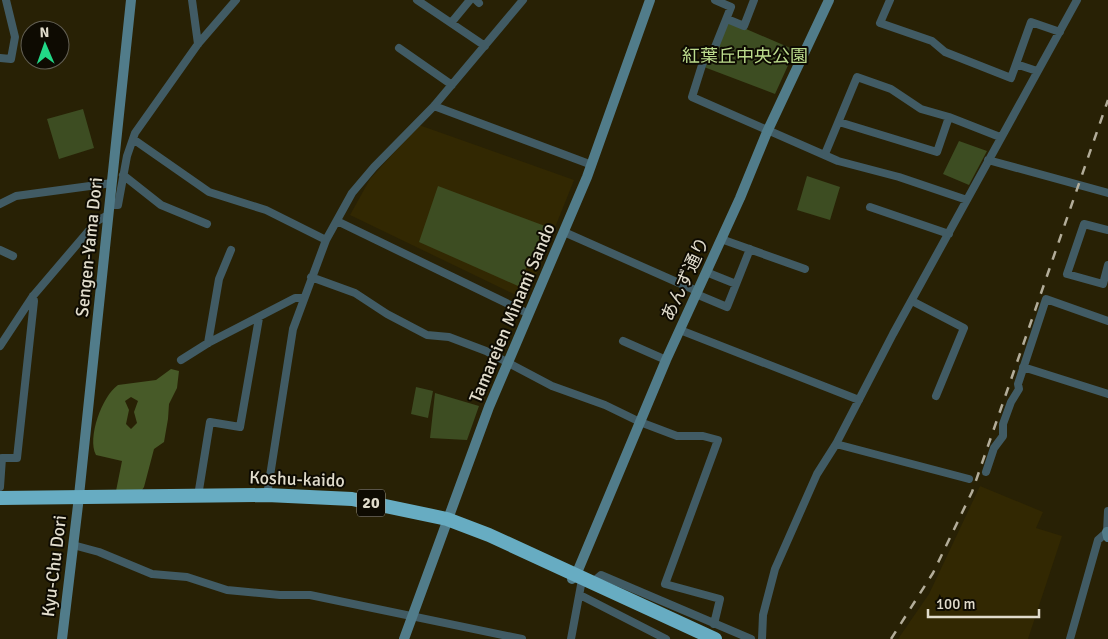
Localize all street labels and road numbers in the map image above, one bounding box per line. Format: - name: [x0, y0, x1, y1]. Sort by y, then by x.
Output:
- street label: Sengen-Yama Dori: [71, 176, 107, 318]
- street label: Tamareien Minami Sando: [464, 220, 560, 406]
- street label: あんず通り: [656, 234, 714, 324]
- street label: Koshu-kaido: [249, 466, 345, 492]
- road number: 20: [357, 489, 385, 516]
- street label: Kyu-Chu Dori: [37, 514, 71, 618]

